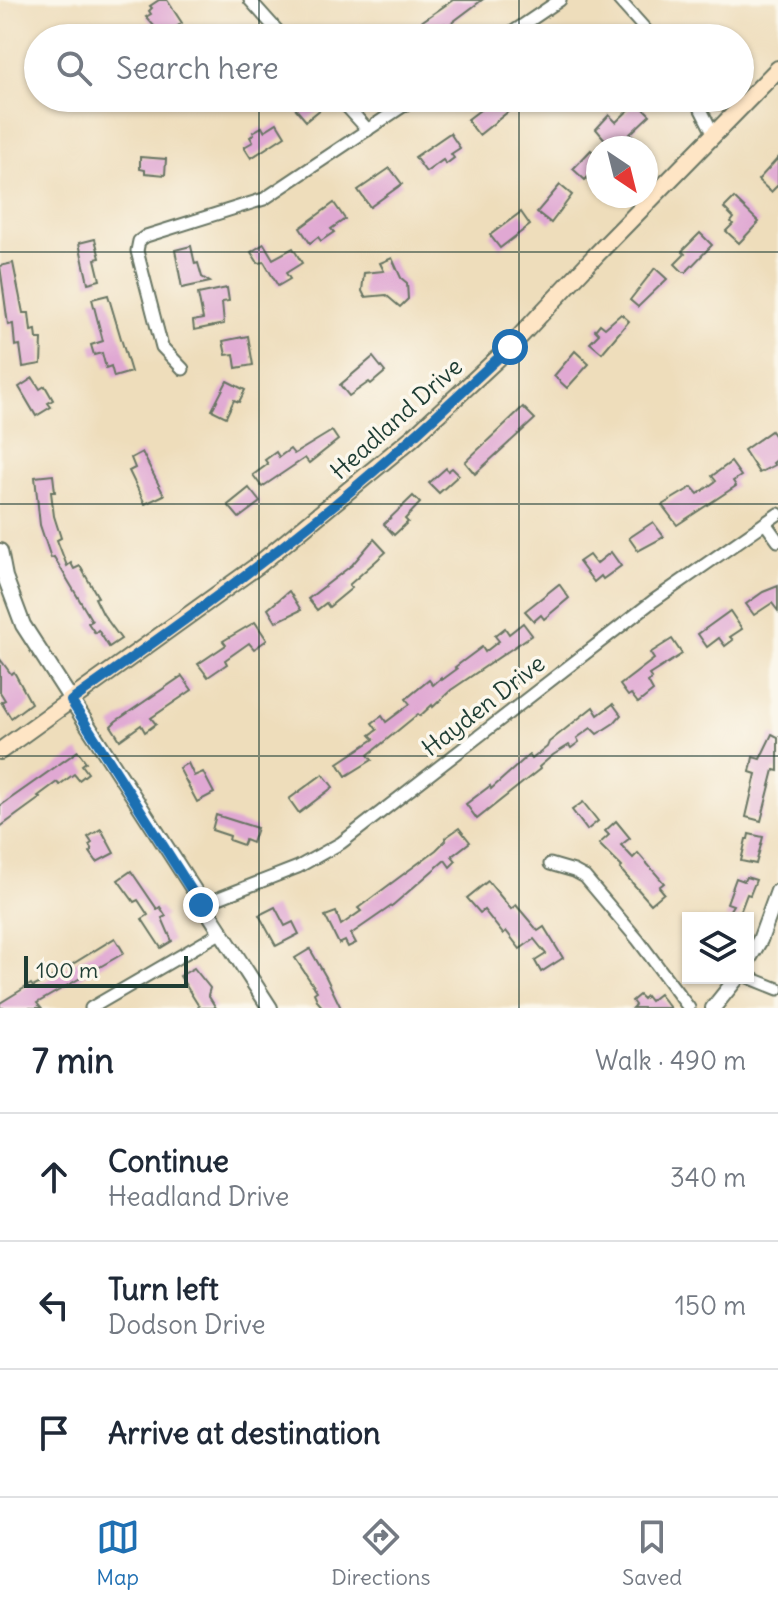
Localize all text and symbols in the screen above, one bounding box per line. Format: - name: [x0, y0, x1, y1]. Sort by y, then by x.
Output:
- search box: [24, 24, 754, 112]
- icon: search: [52, 46, 96, 90]
- text: Search here: [116, 49, 279, 87]
- north arrow: [586, 136, 658, 208]
- route start: [492, 329, 528, 365]
- street label: Headland Drive: [324, 351, 468, 485]
- street label: Hayden Drive: [416, 648, 550, 762]
- route end: [183, 887, 219, 923]
- map controls: [682, 912, 754, 984]
- button: layers: [682, 912, 754, 984]
- scale bar: [24, 952, 188, 988]
- text: 100 m: [36, 956, 98, 984]
- text: 7 min: [32, 1039, 114, 1082]
- text: Walk · 490 m: [595, 1044, 746, 1077]
- text: Continue: [108, 1142, 229, 1180]
- icon: ahead: [32, 1155, 76, 1199]
- text: 340 m: [670, 1161, 746, 1194]
- text: Headland Drive: [108, 1180, 289, 1213]
- text: Turn left: [108, 1270, 219, 1308]
- icon: left: [32, 1283, 76, 1327]
- text: 150 m: [675, 1289, 746, 1322]
- text: Dodson Drive: [108, 1308, 266, 1341]
- icon: arrive: [32, 1411, 76, 1455]
- text: Arrive at destination: [108, 1414, 380, 1452]
- tab: Map: [96, 1515, 140, 1591]
- tab: Directions: [331, 1515, 431, 1591]
- tab: Saved: [622, 1515, 682, 1591]

